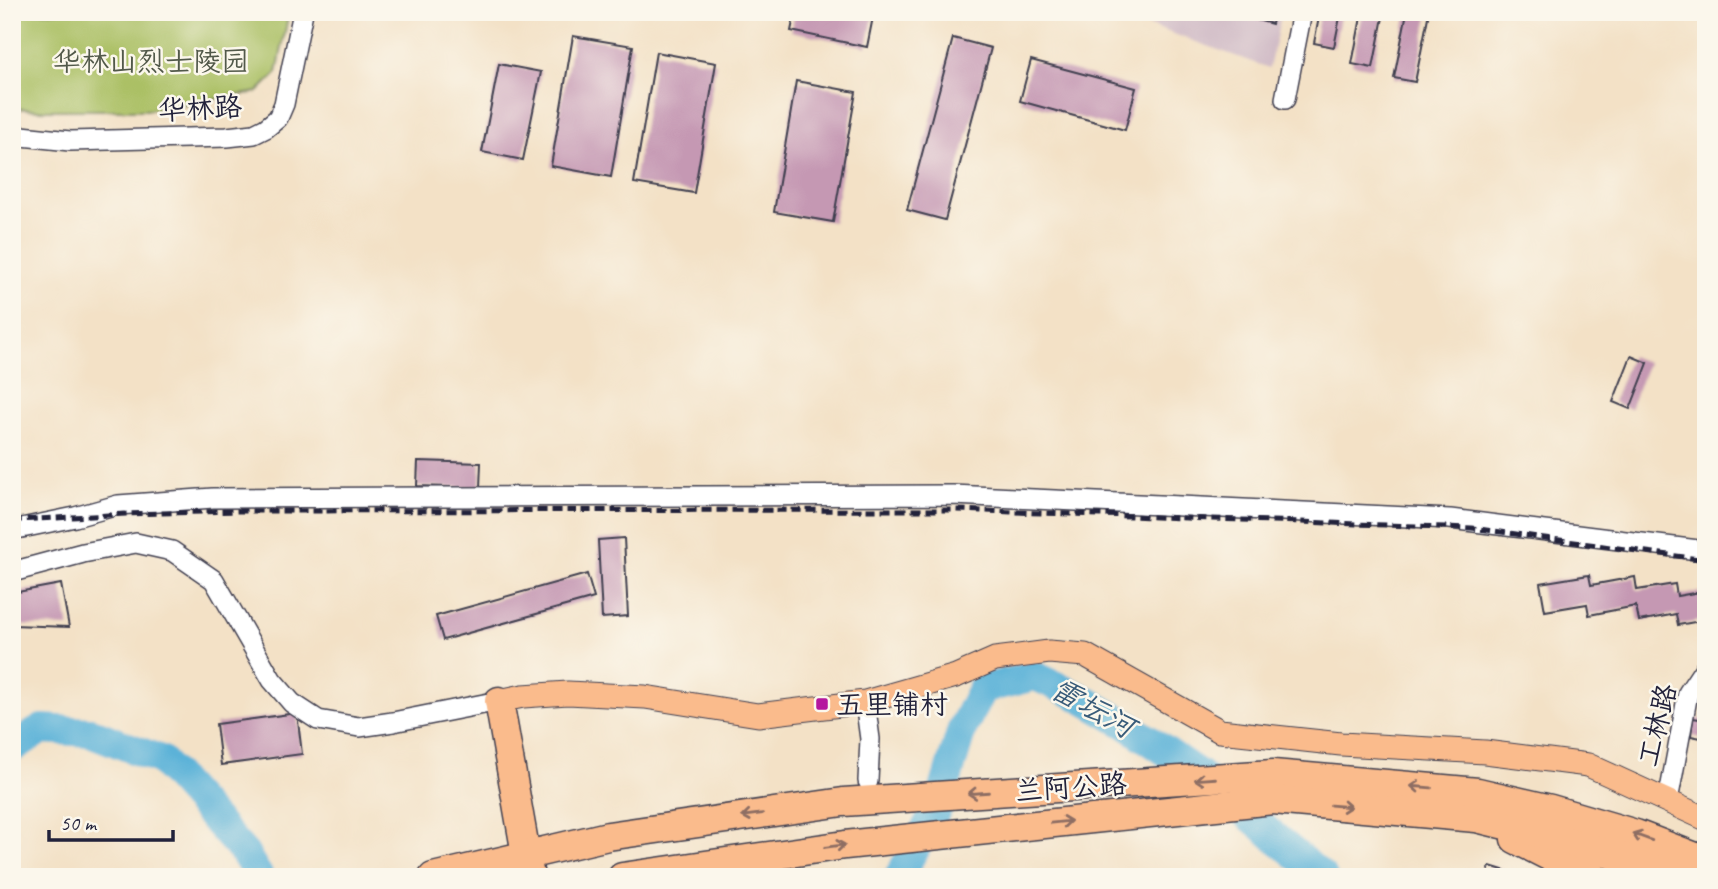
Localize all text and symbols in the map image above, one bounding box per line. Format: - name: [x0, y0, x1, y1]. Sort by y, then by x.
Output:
- park label: 华林山烈士陵园: [53, 44, 249, 79]
- street label: 华林路: [157, 88, 243, 128]
- water label: 雷坛河: [1044, 670, 1146, 749]
- street label: 工林路: [1630, 680, 1684, 770]
- place label: 五里铺村: [836, 687, 948, 722]
- marker: 五里铺村: [814, 696, 830, 712]
- street label: 兰阿公路: [1014, 766, 1128, 808]
- one-way arrow: [1194, 772, 1217, 785]
- one-way arrow: [1410, 780, 1433, 793]
- one-way arrow: [967, 787, 990, 800]
- scale bar: [49, 798, 173, 842]
- one-way arrow: [1329, 800, 1351, 813]
- one-way arrow: [741, 808, 764, 821]
- text: 50 m: [60, 810, 98, 836]
- one-way arrow: [1049, 816, 1072, 829]
- one-way arrow: [1631, 830, 1653, 842]
- one-way arrow: [823, 840, 846, 853]

